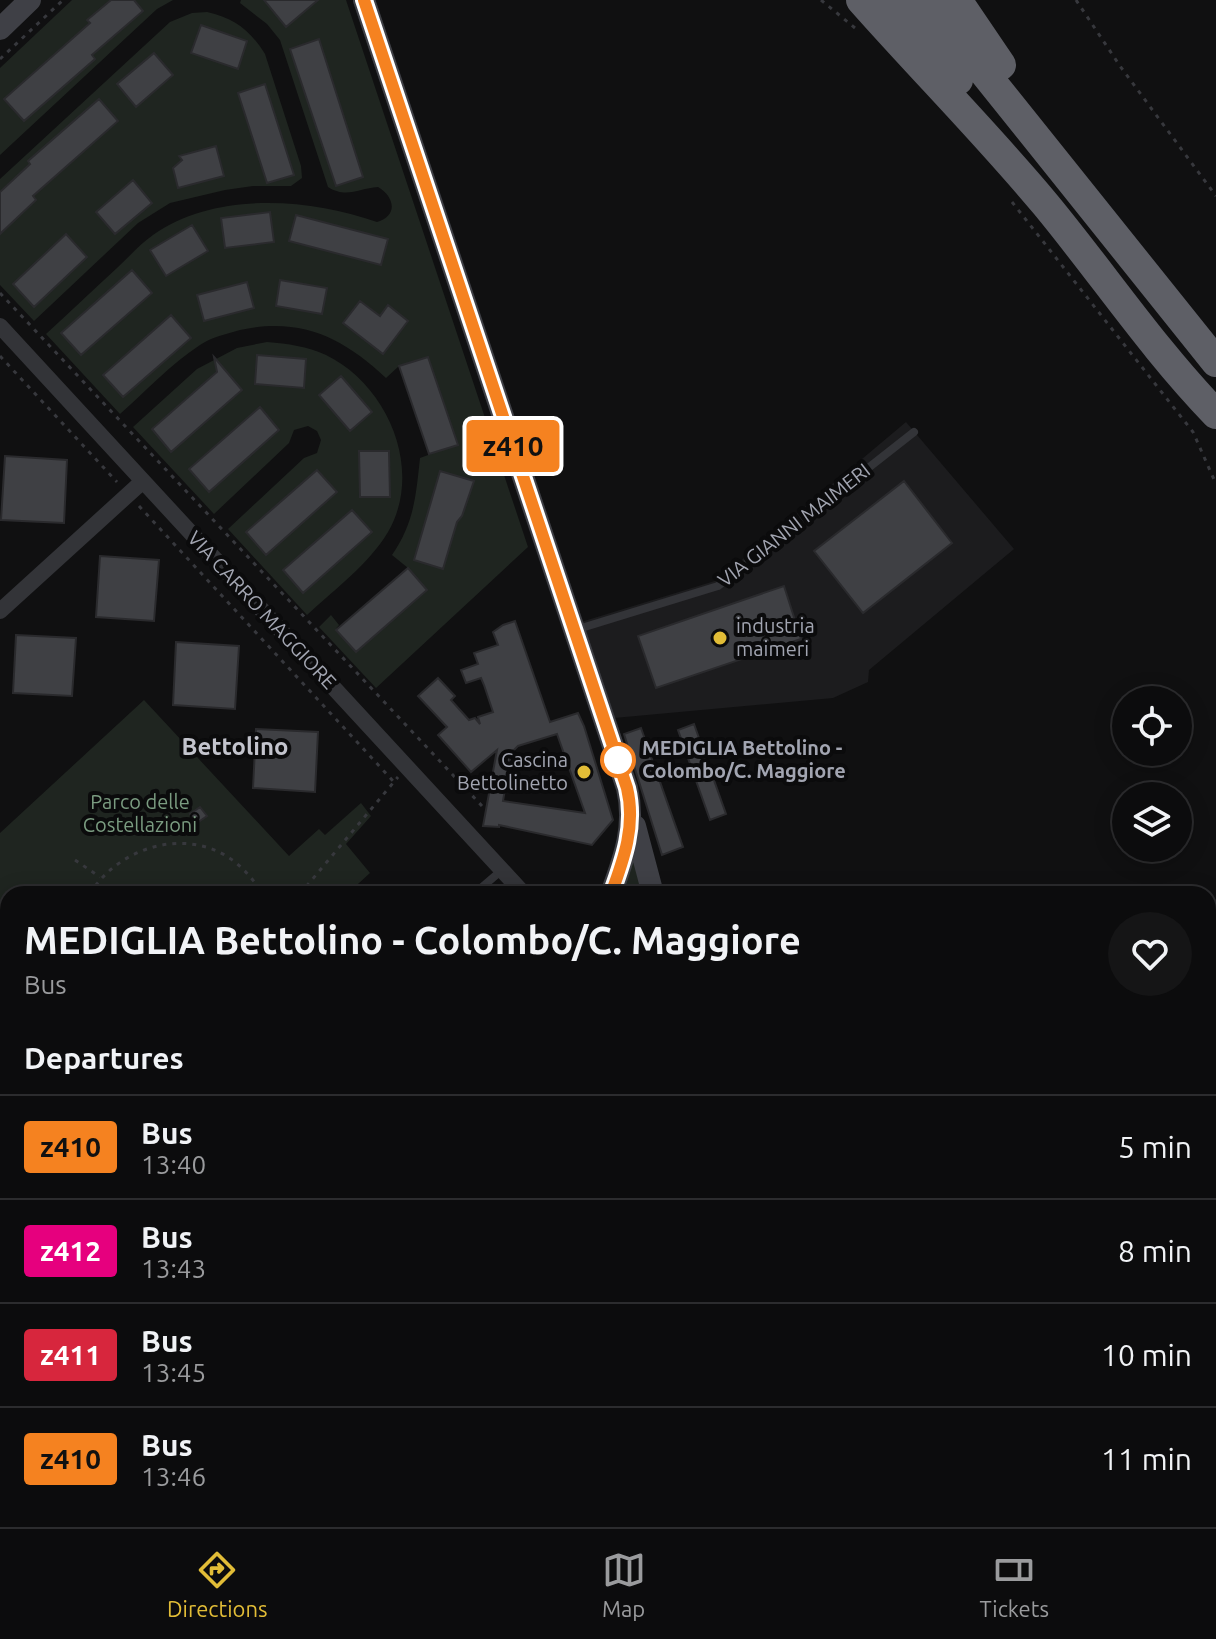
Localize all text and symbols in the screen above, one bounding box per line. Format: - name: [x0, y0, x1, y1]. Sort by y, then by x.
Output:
- line badge: z410: [457, 420, 569, 472]
- text: z410: [482, 430, 544, 461]
- street label: VIA GIANNI MAIMERI: [713, 458, 874, 591]
- street label: VIA CARRO MAGGIORE: [183, 526, 341, 693]
- place label: industria maimeri: [736, 614, 815, 660]
- marker: industria maimeri: [711, 629, 729, 647]
- map controls: [1112, 686, 1192, 862]
- button: locate: [1112, 686, 1192, 766]
- district label: Bettolino: [182, 733, 288, 760]
- place label: MEDIGLIA Bettolino - Colombo/C. Maggiore: [642, 736, 846, 782]
- marker: MEDIGLIA Bettolino - Colombo/C. Maggiore: [601, 743, 635, 777]
- place label: Cascina Bettolinetto: [457, 748, 568, 794]
- marker: Cascina Bettolinetto: [575, 763, 593, 781]
- button: layers: [1112, 782, 1192, 862]
- park label: Parco delle Costellazioni: [83, 790, 197, 836]
- button: heart: [1108, 912, 1192, 996]
- text: MEDIGLIA Bettolino - Colombo/C. Maggiore: [24, 919, 801, 961]
- text: Bus: [24, 970, 67, 999]
- text: Departures: [24, 1041, 184, 1075]
- text: Bus: [141, 1116, 193, 1150]
- text: 5 min: [1118, 1130, 1192, 1164]
- text: z410: [40, 1131, 101, 1162]
- text: 13:40: [141, 1150, 206, 1179]
- text: Bus: [141, 1220, 193, 1254]
- text: 8 min: [1118, 1234, 1192, 1268]
- text: z412: [40, 1235, 101, 1266]
- text: 13:43: [141, 1254, 206, 1283]
- text: Bus: [141, 1324, 193, 1358]
- text: 10 min: [1101, 1338, 1192, 1372]
- text: z411: [40, 1339, 101, 1370]
- text: 13:45: [141, 1358, 206, 1387]
- text: Bus: [141, 1428, 193, 1462]
- text: 11 min: [1101, 1442, 1192, 1476]
- text: z410: [40, 1443, 101, 1474]
- text: 13:46: [141, 1462, 206, 1491]
- tab: Directions: [167, 1548, 268, 1621]
- tab: Map: [602, 1548, 646, 1621]
- tab: Tickets: [980, 1548, 1049, 1621]

